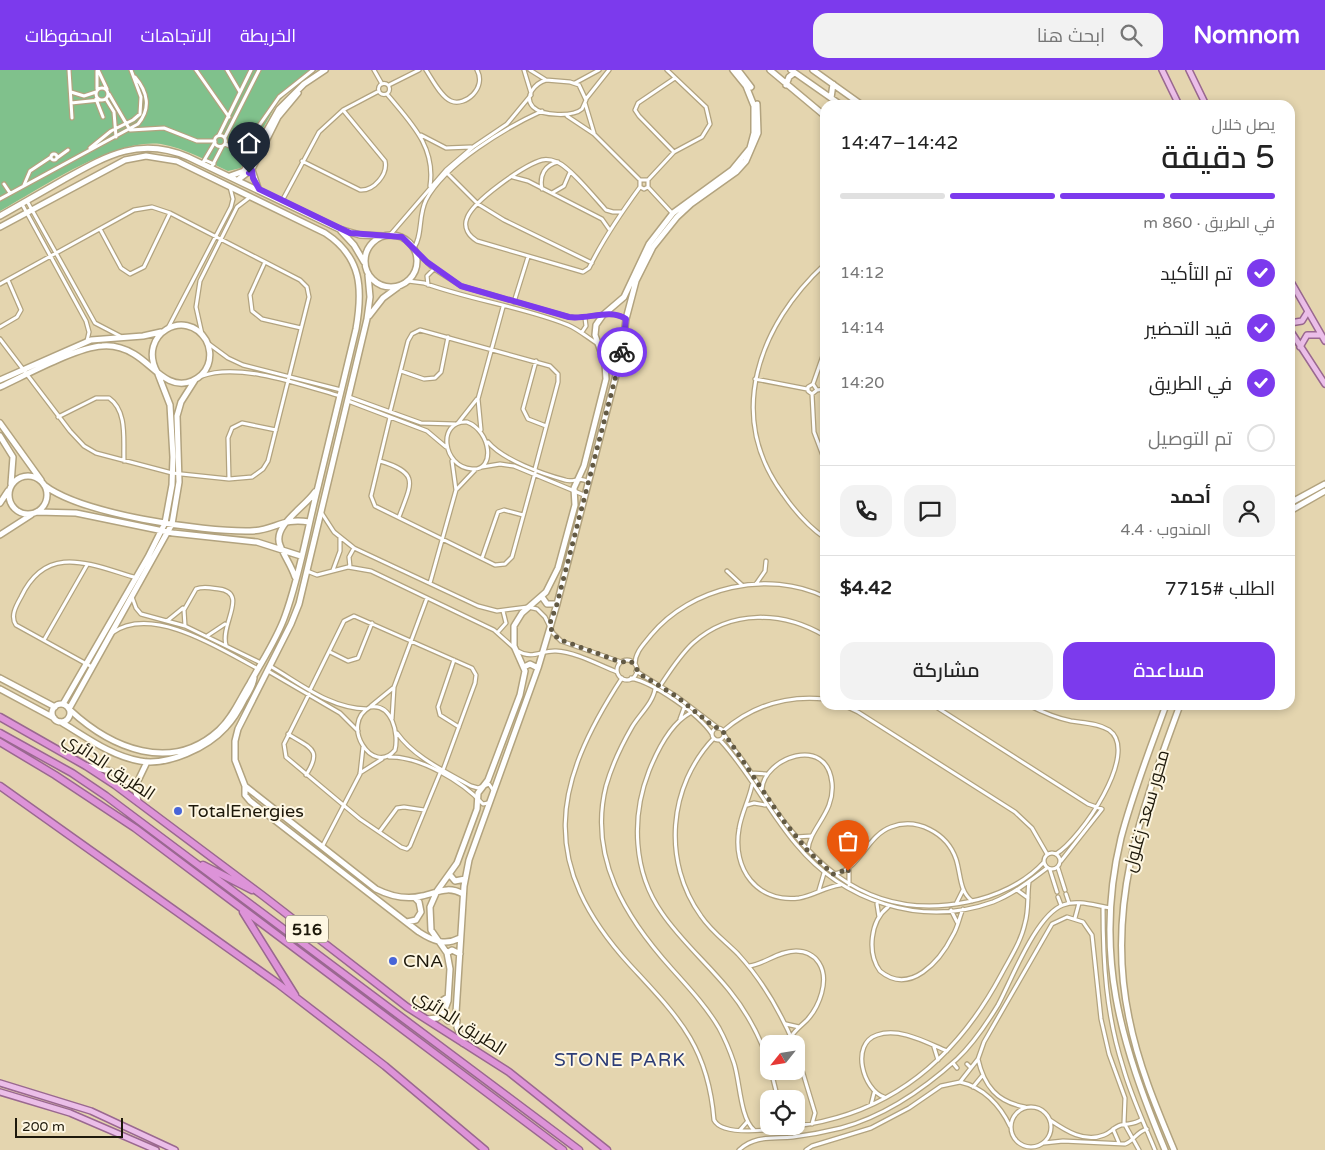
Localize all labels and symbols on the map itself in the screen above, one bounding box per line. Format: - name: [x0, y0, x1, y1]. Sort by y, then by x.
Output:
- pin: [228, 122, 270, 173]
- courier: [597, 327, 647, 377]
- street label: الطريق الدائري: [57, 727, 159, 807]
- street label: محور سعد زغلول: [1118, 747, 1174, 875]
- place label: TotalEnergies: [188, 800, 304, 822]
- marker: TotalEnergies: [172, 805, 184, 817]
- pin: [827, 820, 869, 871]
- road number: 516: [286, 916, 328, 942]
- place label: CNA: [403, 950, 443, 972]
- marker: CNA: [387, 955, 399, 967]
- street label: الطريق الدائري: [408, 984, 511, 1063]
- north arrow: [760, 1035, 805, 1080]
- district label: STONE PARK: [554, 1049, 686, 1071]
- scale bar: [15, 1115, 122, 1138]

